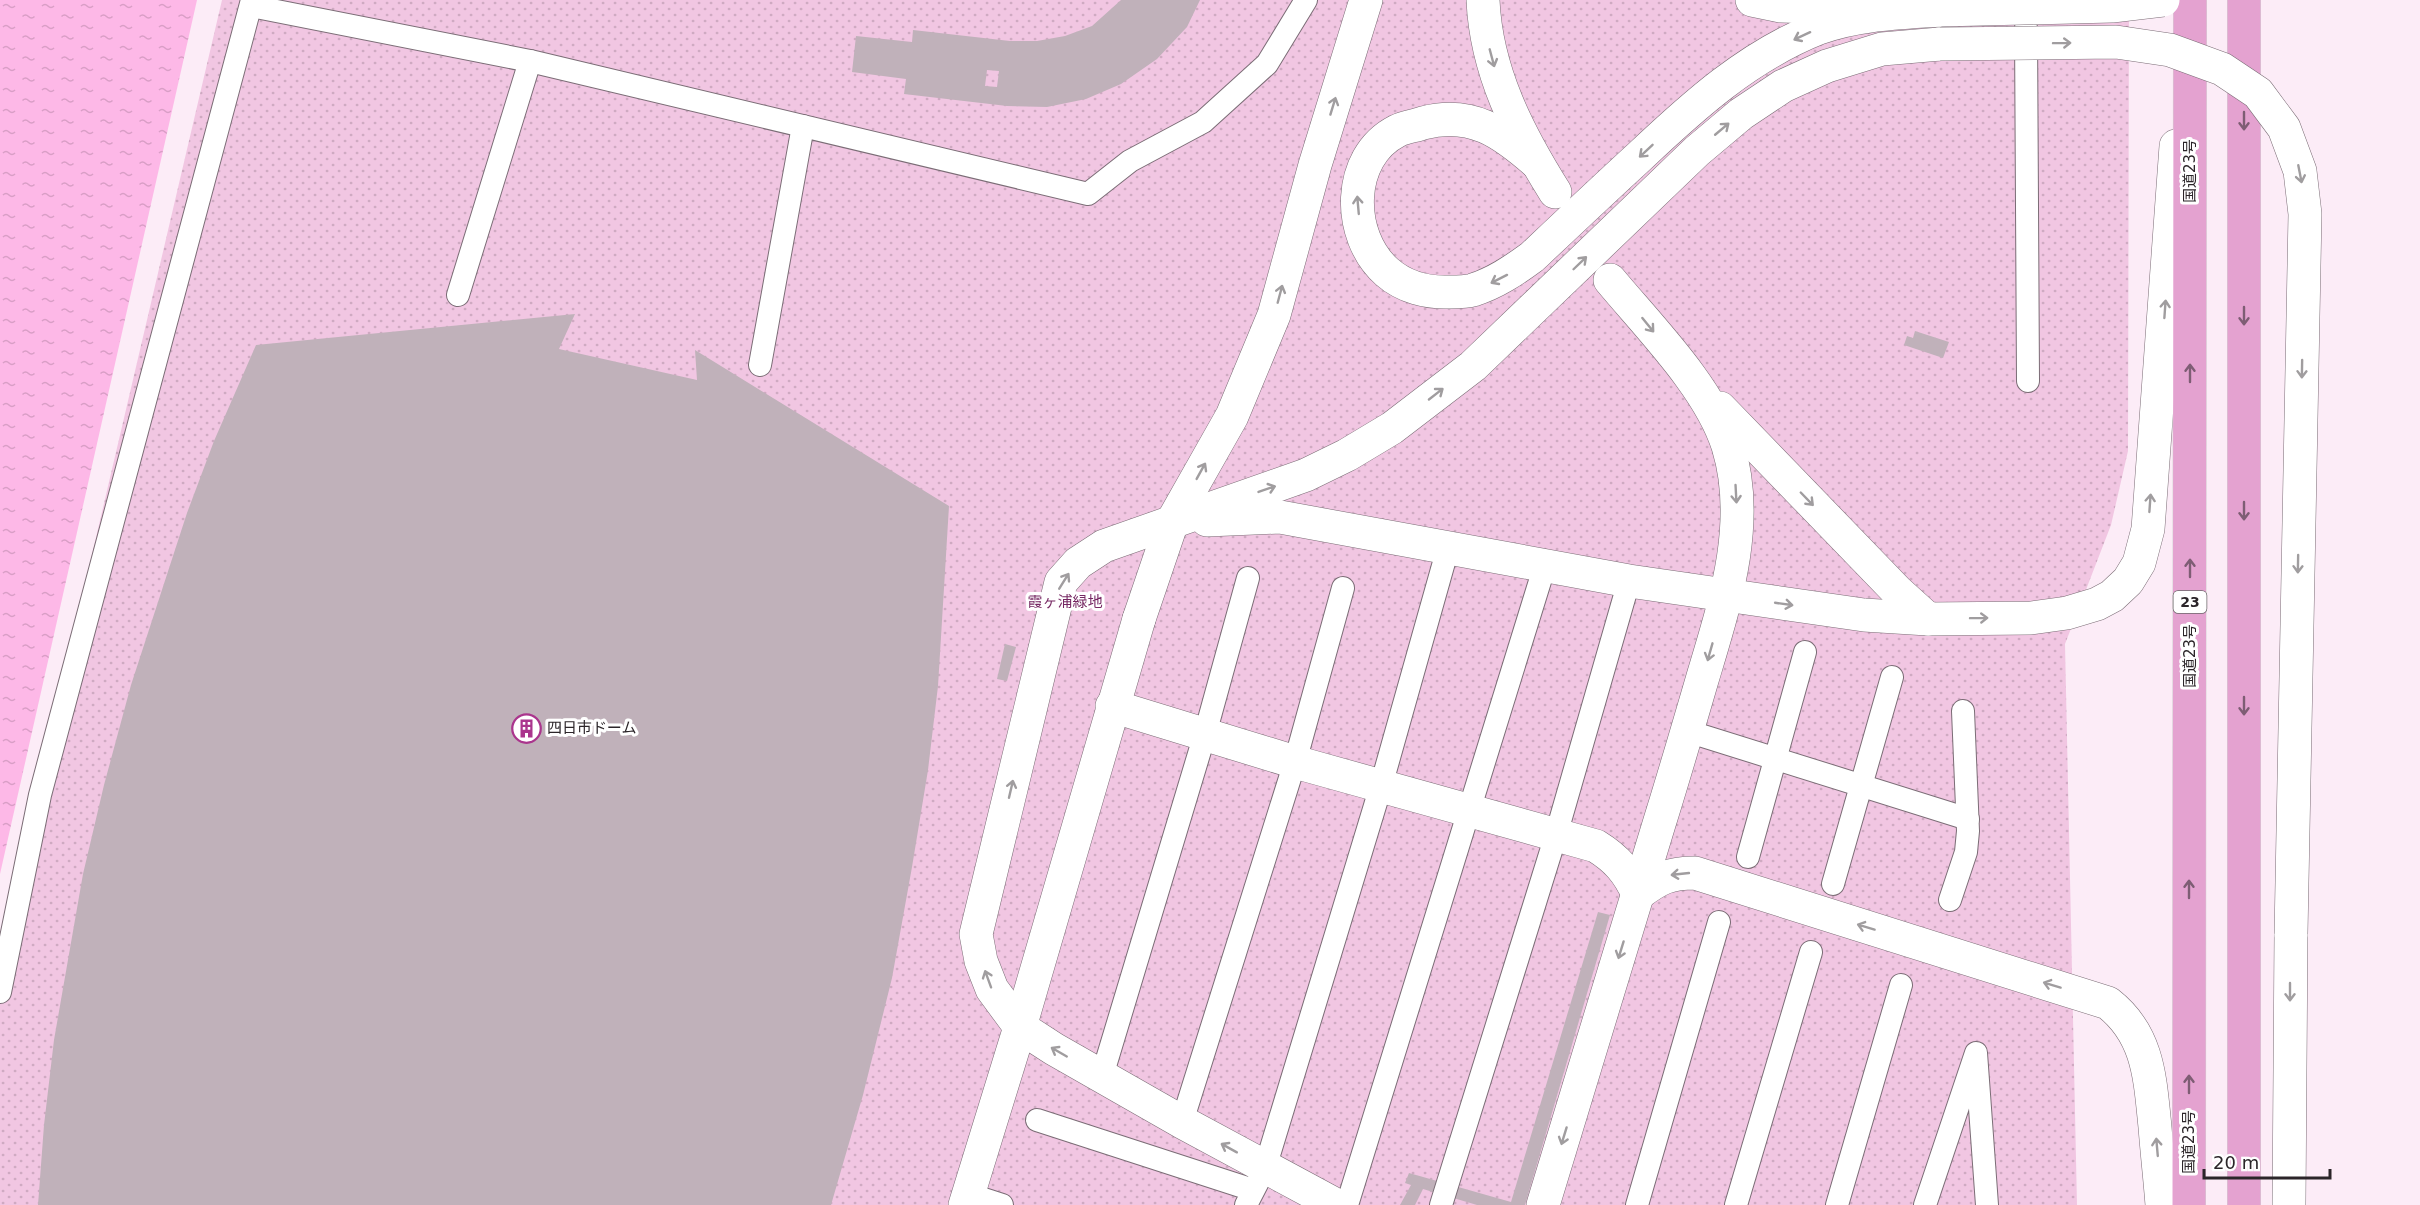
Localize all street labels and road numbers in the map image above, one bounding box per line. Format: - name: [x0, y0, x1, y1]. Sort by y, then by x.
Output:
- street label: 国道23号: [2181, 139, 2199, 203]
- road number: 23: [2174, 591, 2206, 613]
- street label: 国道23号: [2181, 624, 2199, 688]
- street label: 国道23号: [2180, 1110, 2198, 1174]

